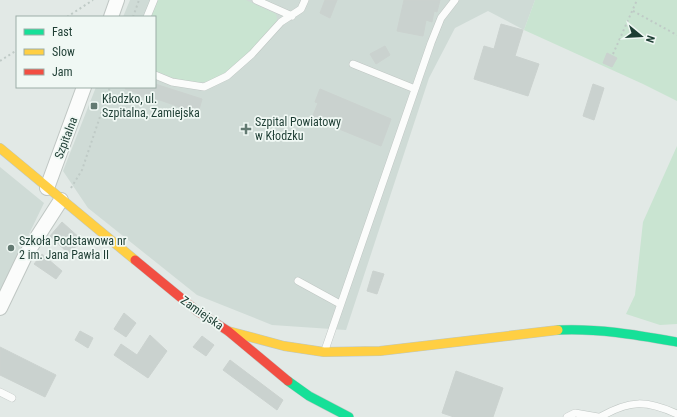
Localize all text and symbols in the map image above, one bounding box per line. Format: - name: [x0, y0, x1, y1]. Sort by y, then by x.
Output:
- legend: [16, 16, 156, 88]
- north arrow: [621, 16, 661, 56]
- text: Fast: [52, 25, 73, 39]
- text: N: [643, 34, 657, 44]
- text: Slow: [52, 45, 75, 59]
- text: Jam: [52, 65, 73, 79]
- place label: Kłodzko, ul. Szpitalna, Zamiejska: [102, 92, 200, 120]
- marker: Kłodzko, ul. Szpitalna, Zamiejska: [89, 101, 99, 111]
- street label: Szpitalna: [52, 115, 80, 161]
- place label: Szpital Powiatowy w Kłodzku: [255, 115, 341, 143]
- marker: Szpital Powiatowy w Kłodzku: [240, 123, 252, 135]
- place label: Szkoła Podstawowa nr 2 im. Jana Pawła II: [19, 234, 127, 262]
- marker: Szkoła Podstawowa nr 2 im. Jana Pawła II: [6, 243, 16, 253]
- street label: Zamiejska: [178, 293, 226, 333]

